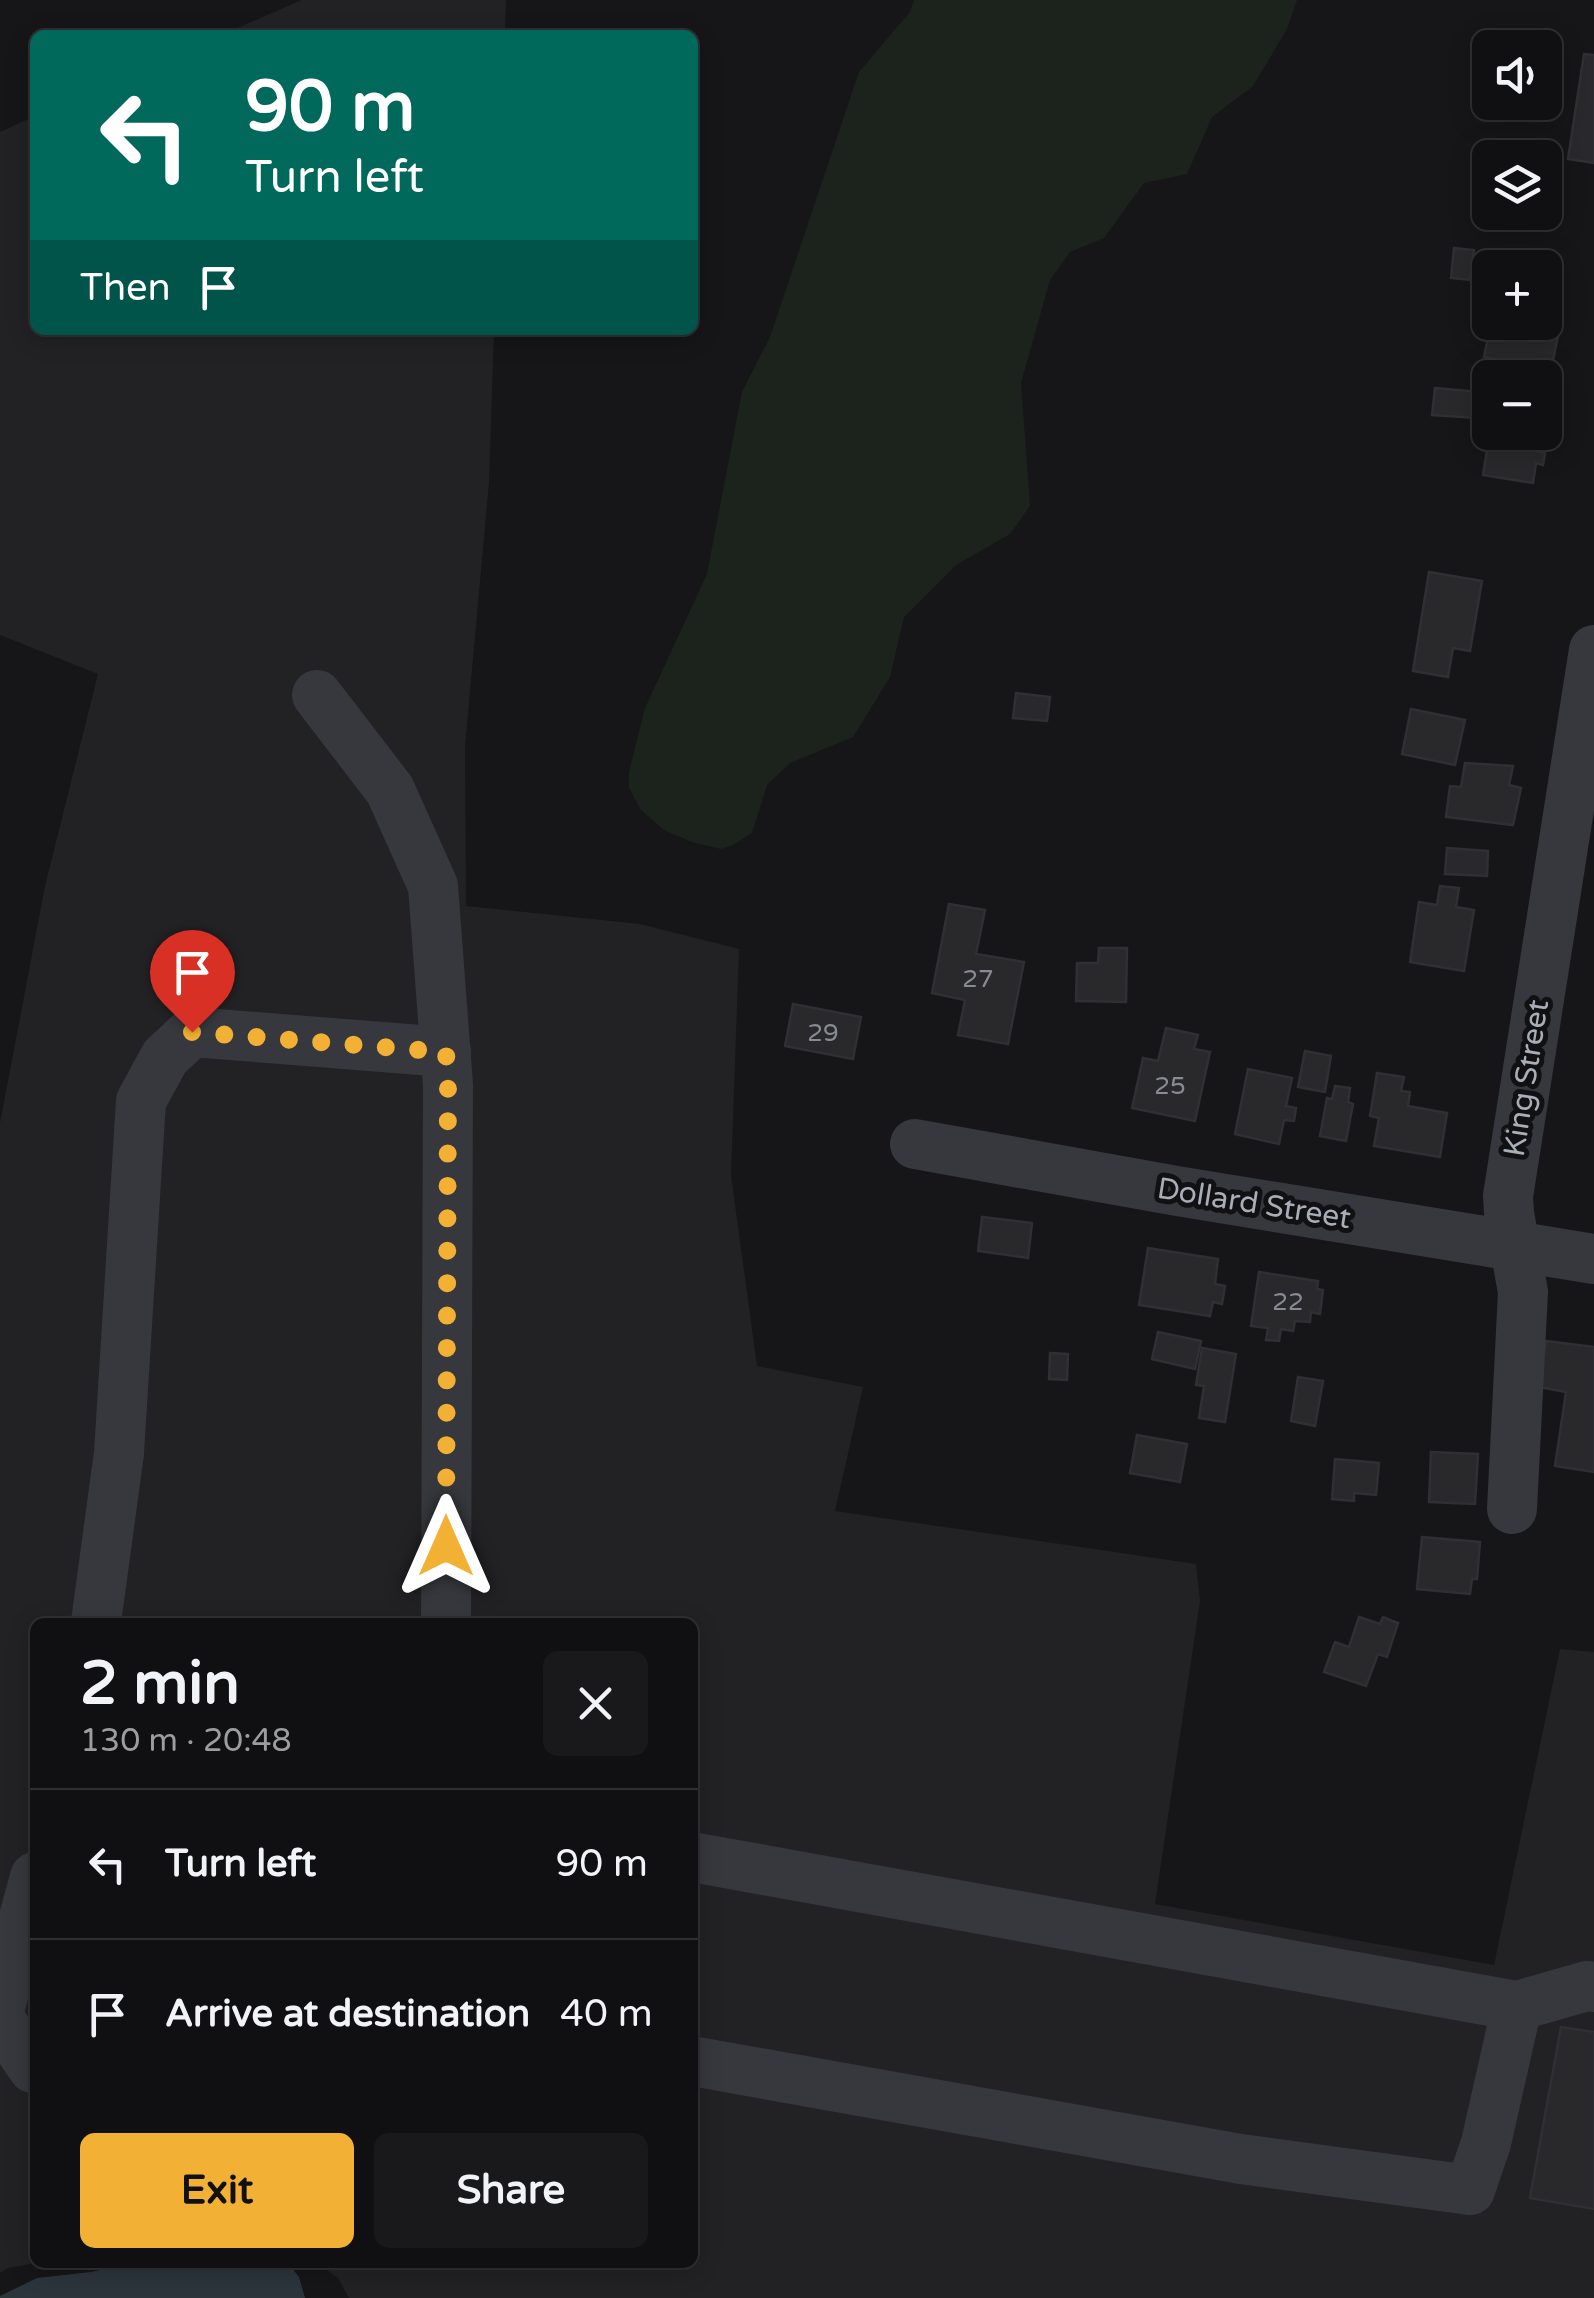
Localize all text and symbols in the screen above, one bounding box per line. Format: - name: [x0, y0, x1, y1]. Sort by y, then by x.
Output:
- map controls: [1472, 30, 1562, 450]
- button: sound: [1472, 30, 1562, 120]
- text: 90 m: [245, 66, 415, 150]
- icon: left: [80, 70, 210, 200]
- button: layers: [1472, 140, 1562, 230]
- text: Turn left: [245, 151, 424, 205]
- button: +: [1472, 250, 1562, 340]
- icon: arrive: [191, 260, 246, 315]
- text: Then: [80, 265, 171, 311]
- button: −: [1472, 360, 1562, 450]
- pin: [150, 930, 235, 1033]
- icon: arrive: [165, 945, 220, 1000]
- house number: 27: [962, 964, 994, 994]
- street label: King Street: [1496, 997, 1557, 1159]
- house number: 29: [807, 1018, 839, 1048]
- house number: 25: [1154, 1071, 1186, 1101]
- street label: Dollard Street: [1154, 1170, 1353, 1237]
- house number: 22: [1272, 1287, 1304, 1317]
- position arrow: [394, 1494, 498, 1598]
- text: 2 min: [80, 1648, 240, 1720]
- button: close: [543, 1651, 648, 1756]
- text: 130 m · 20:48: [80, 1722, 292, 1760]
- icon: left: [80, 1837, 135, 1892]
- text: Turn left: [165, 1841, 316, 1887]
- text: 90 m: [556, 1841, 648, 1887]
- icon: arrive: [80, 1987, 135, 2042]
- text: Arrive at destination: [165, 1991, 530, 2037]
- text: 40 m: [560, 1991, 653, 2037]
- button: Exit: [80, 2133, 354, 2248]
- button: Share: [374, 2133, 648, 2248]

